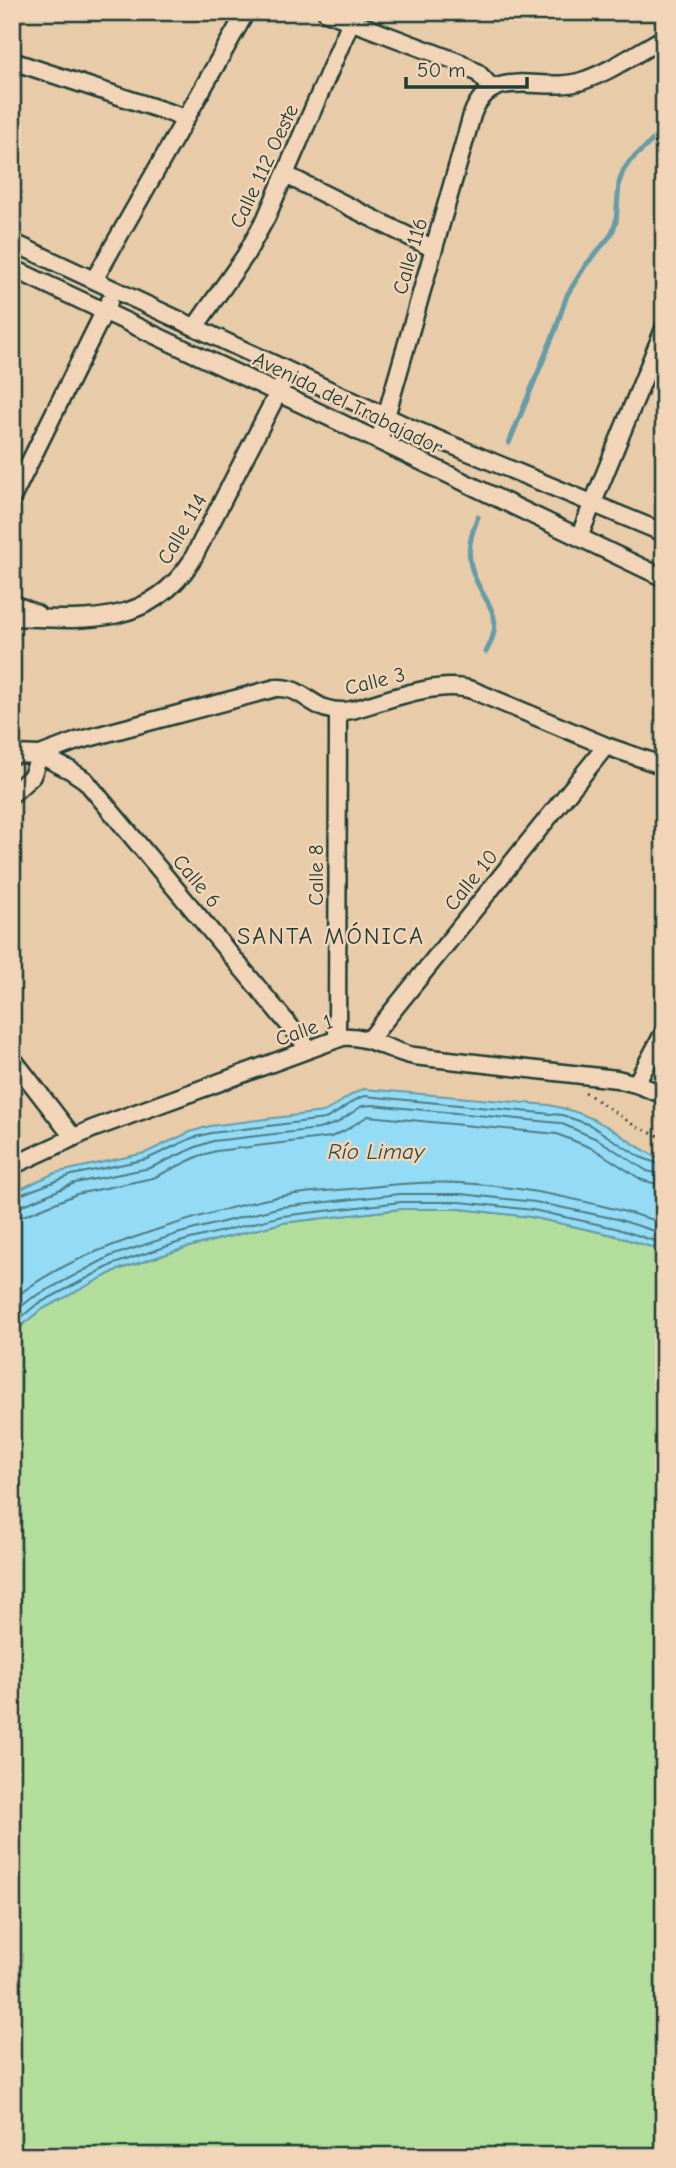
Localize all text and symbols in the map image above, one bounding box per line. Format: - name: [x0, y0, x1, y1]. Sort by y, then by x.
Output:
- scale bar: [406, 46, 527, 90]
- text: 50 m: [417, 58, 466, 82]
- street label: Calle 112 Oeste: [225, 100, 303, 232]
- street label: Calle 116: [388, 215, 432, 297]
- street label: Avenida del Trabajador: [249, 347, 447, 460]
- street label: Calle 114: [152, 490, 212, 568]
- street label: Calle 3: [342, 662, 408, 700]
- street label: Calle 8: [304, 844, 328, 906]
- street label: Calle 10: [439, 845, 503, 915]
- street label: Calle 6: [168, 850, 226, 912]
- district label: SANTA MÓNICA: [237, 922, 425, 950]
- street label: Calle 1: [272, 1009, 336, 1051]
- water label: Río Limay: [328, 1138, 426, 1165]

